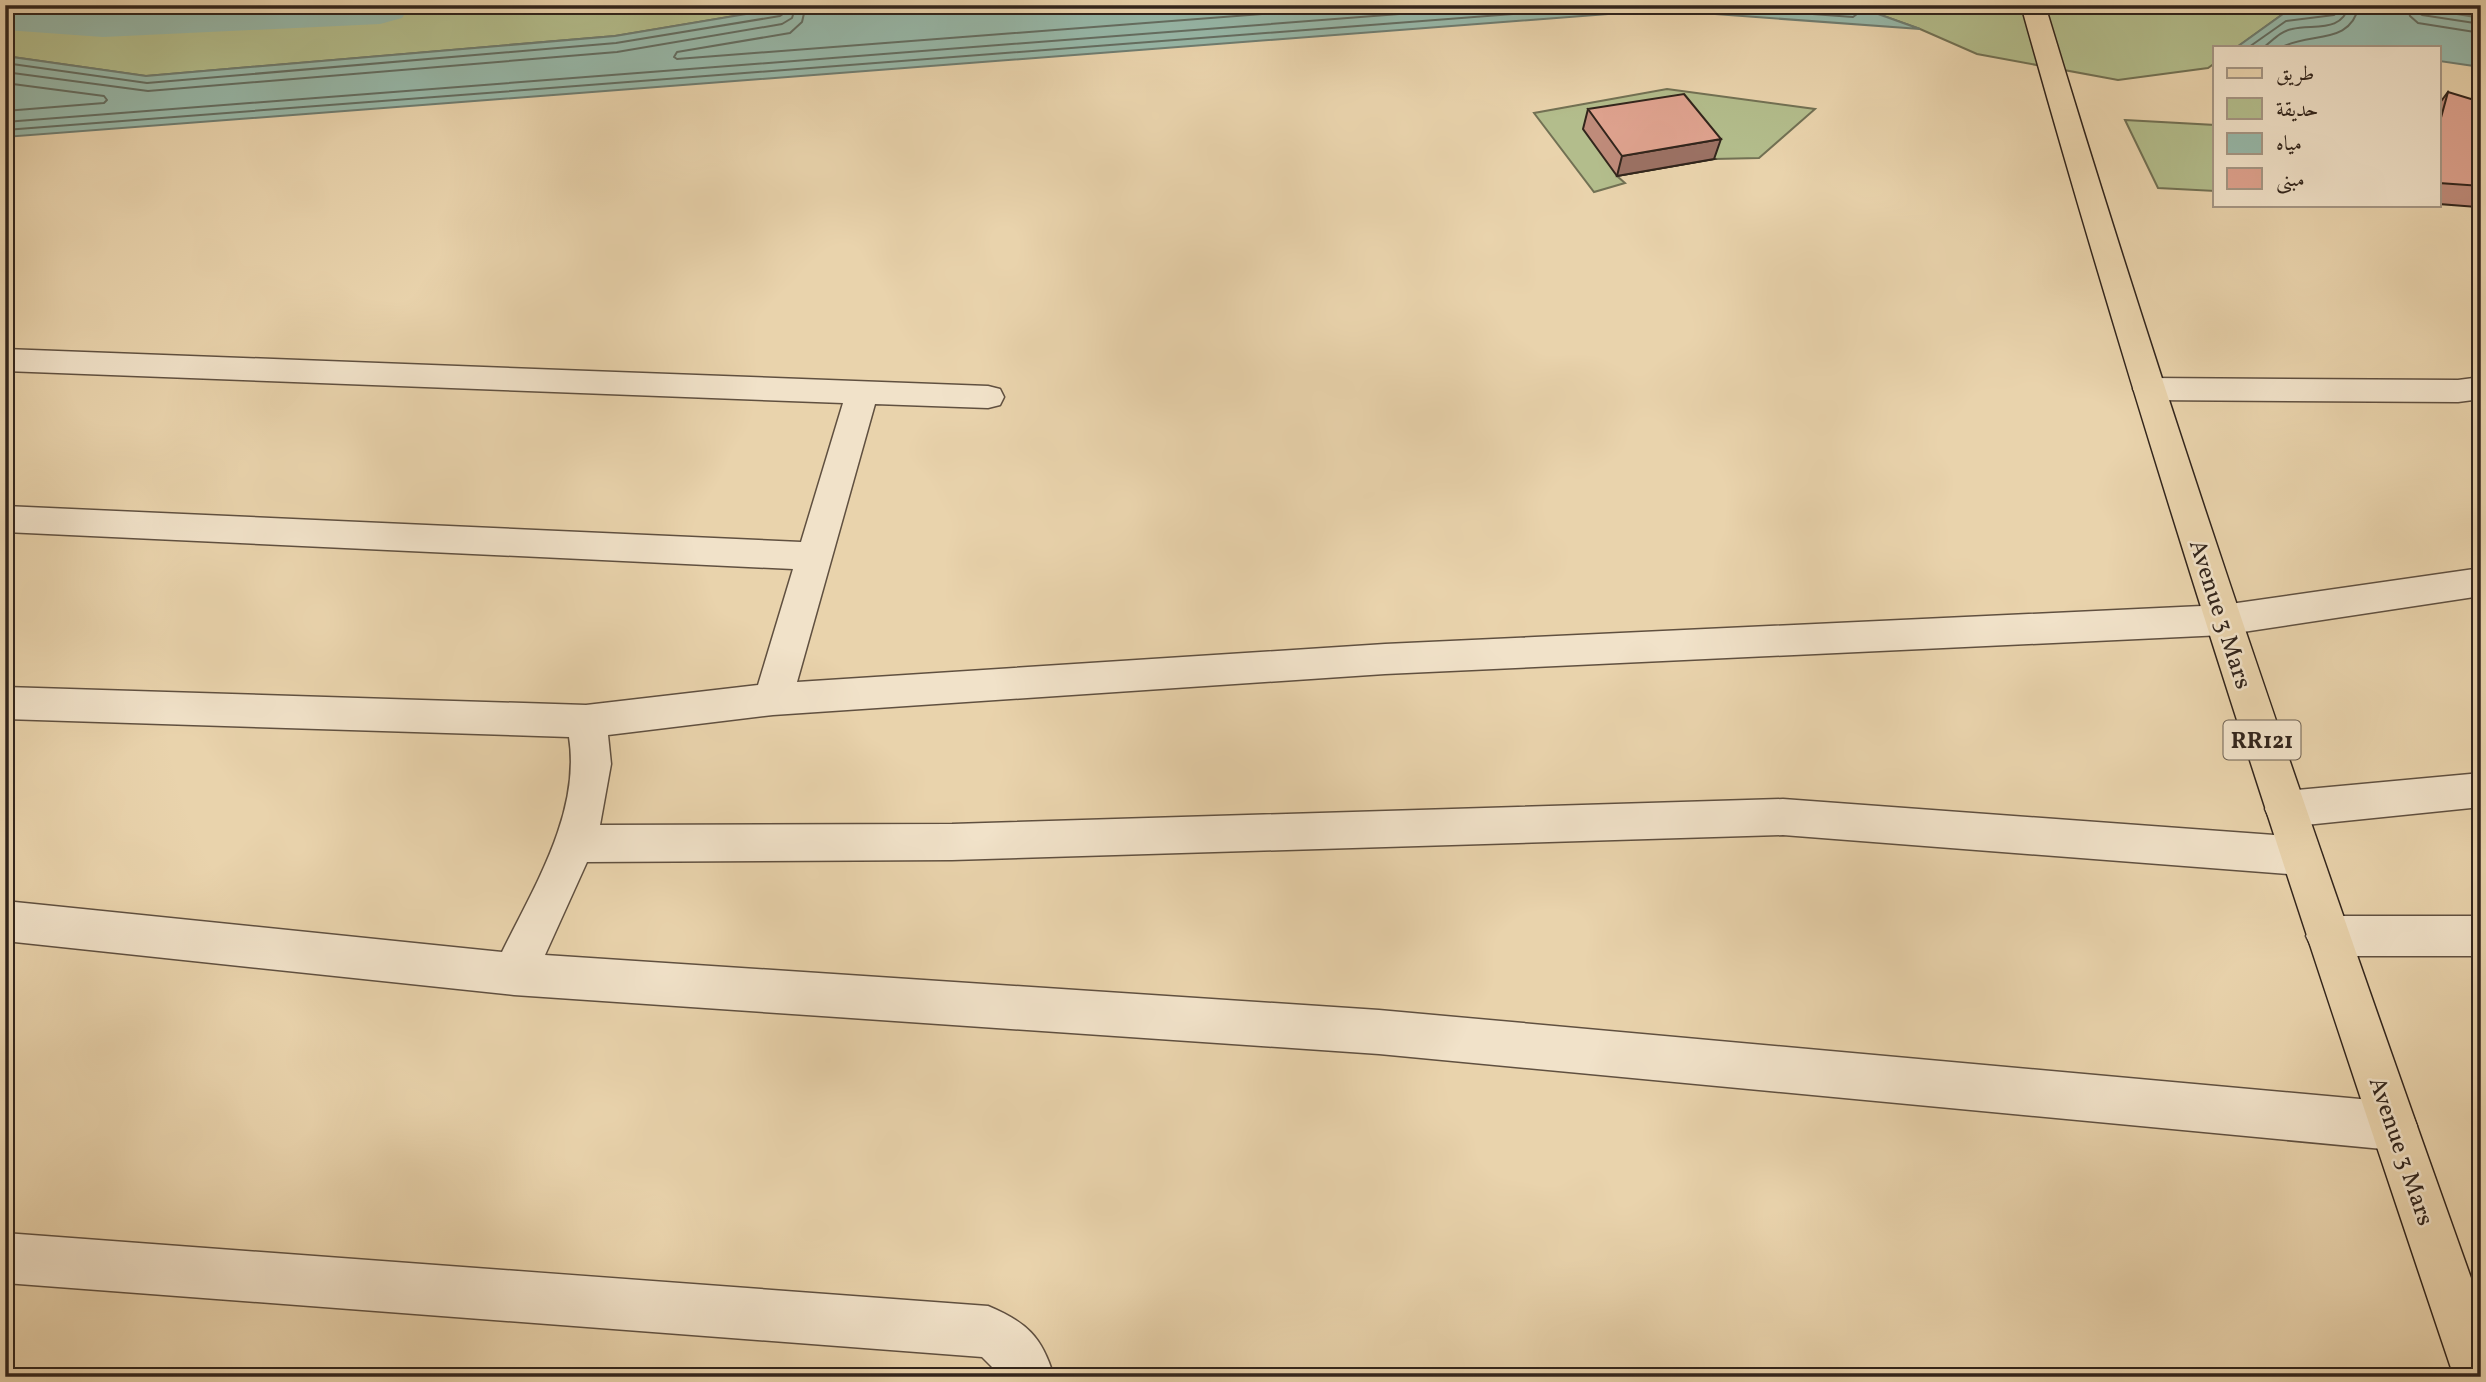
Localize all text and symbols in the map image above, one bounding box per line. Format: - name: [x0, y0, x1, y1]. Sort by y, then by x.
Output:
- legend: [2213, 46, 2440, 206]
- text: طريق: [2276, 60, 2314, 89]
- text: حديقة: [2276, 96, 2319, 125]
- text: مياه: [2276, 130, 2302, 159]
- text: مبنى: [2276, 166, 2305, 195]
- street label: Avenue 3 Mars: [2179, 536, 2259, 694]
- road number: RR121: [2224, 720, 2300, 760]
- street label: Avenue 3 Mars: [2359, 1073, 2441, 1230]

